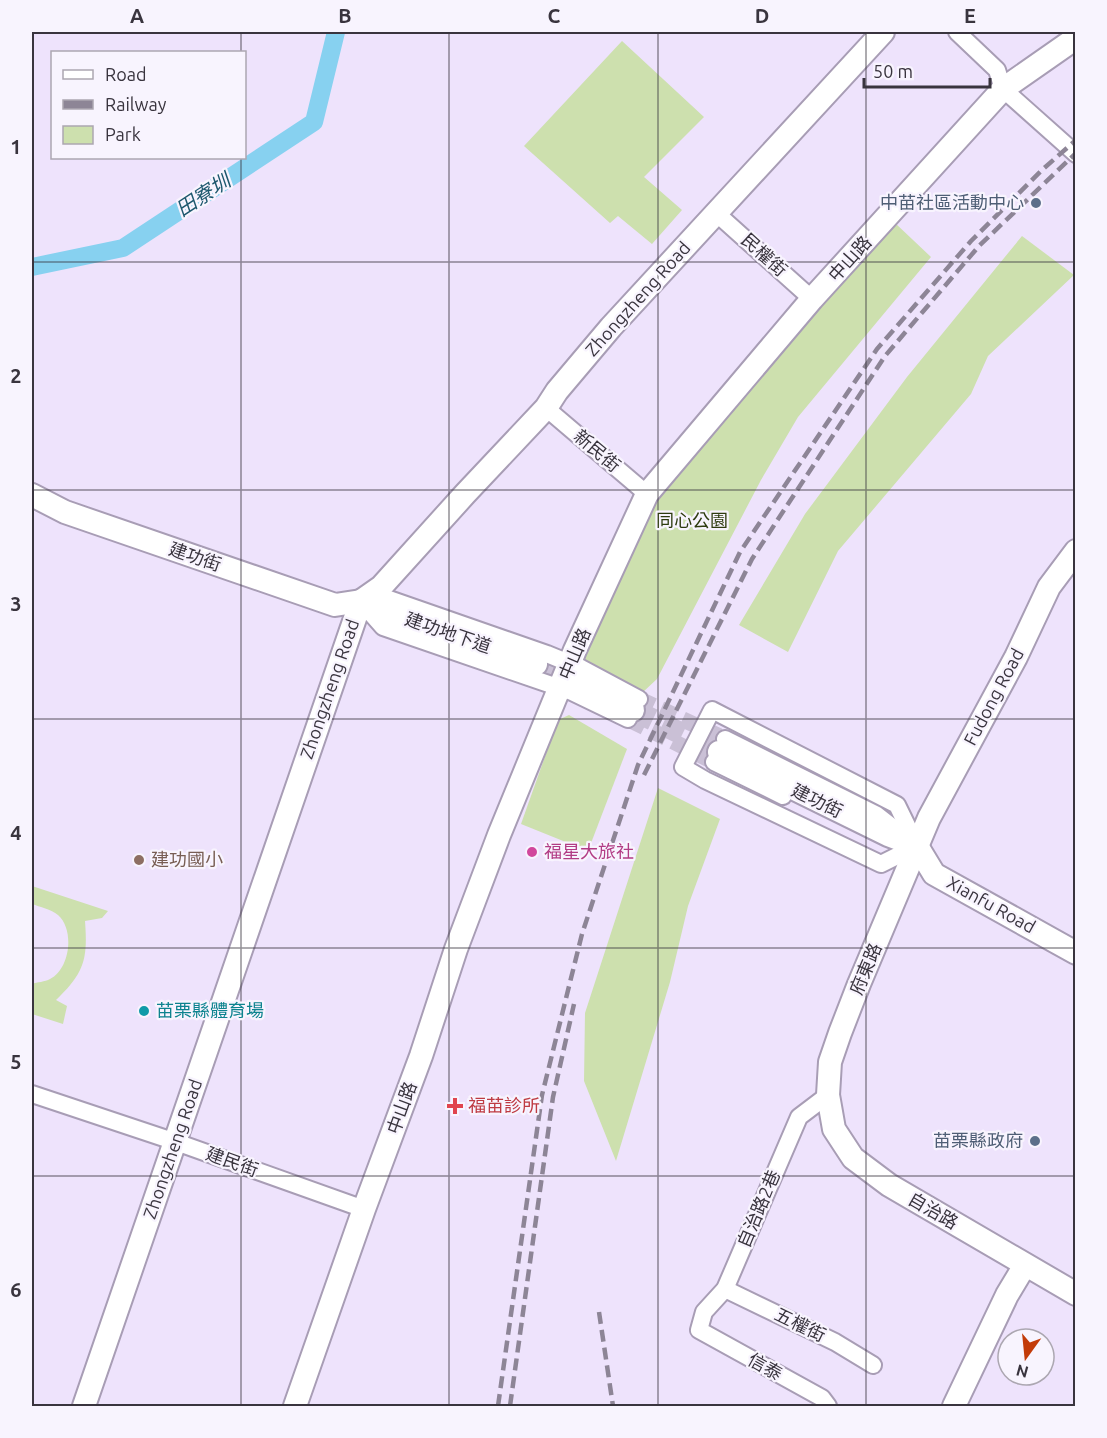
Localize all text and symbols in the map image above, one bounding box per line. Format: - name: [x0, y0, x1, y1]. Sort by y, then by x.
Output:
- text: A: [130, 4, 144, 27]
- text: B: [338, 4, 352, 27]
- text: C: [548, 4, 561, 27]
- text: D: [755, 4, 769, 27]
- text: E: [964, 4, 976, 27]
- legend: [51, 51, 246, 159]
- scale bar: [864, 51, 990, 89]
- text: 50 m: [873, 61, 913, 81]
- text: Road: [105, 64, 147, 84]
- text: Railway: [105, 94, 167, 114]
- text: Park: [105, 124, 141, 144]
- text: 1: [10, 135, 22, 158]
- water label: 田寮圳: [171, 167, 237, 221]
- place label: 中苗社區活動中心: [880, 192, 1024, 212]
- marker: 中苗社區活動中心: [1029, 196, 1043, 210]
- street label: 民權街: [738, 229, 791, 280]
- street label: 中山路: [824, 232, 875, 285]
- street label: Zhongzheng Road: [581, 237, 694, 359]
- text: 2: [10, 364, 22, 387]
- street label: 新民街: [571, 425, 625, 475]
- park label: 同心公園: [656, 510, 728, 530]
- street label: 建功街: [167, 538, 224, 574]
- text: 3: [10, 592, 22, 615]
- street label: 建功地下道: [403, 608, 494, 656]
- street label: Zhongzheng Road: [296, 616, 362, 761]
- street label: 中山路: [554, 625, 594, 682]
- street label: Fudong Road: [959, 645, 1027, 748]
- street label: 建功街: [789, 779, 846, 821]
- text: 4: [10, 821, 22, 844]
- place label: 福星大旅社: [544, 841, 634, 861]
- marker: 福星大旅社: [525, 845, 539, 859]
- place label: 建功國小: [151, 849, 223, 869]
- marker: 建功國小: [132, 853, 146, 867]
- street label: Xianfu Road: [944, 872, 1039, 937]
- street label: 府東路: [845, 940, 885, 997]
- place label: 苗栗縣體育場: [156, 1000, 264, 1020]
- marker: 苗栗縣體育場: [137, 1004, 151, 1018]
- text: 5: [10, 1050, 22, 1073]
- street label: Zhongzheng Road: [139, 1076, 205, 1221]
- street label: 中山路: [382, 1079, 420, 1136]
- place label: 福苗診所: [468, 1095, 540, 1115]
- marker: 福苗診所: [446, 1097, 464, 1115]
- place label: 苗栗縣政府: [933, 1130, 1023, 1150]
- marker: 苗栗縣政府: [1028, 1134, 1042, 1148]
- street label: 建民街: [204, 1142, 261, 1180]
- street label: 自治路2巷: [733, 1167, 783, 1250]
- street label: 自治路: [905, 1188, 962, 1232]
- text: 6: [10, 1278, 22, 1301]
- street label: 五權街: [772, 1303, 829, 1345]
- north arrow: [996, 1327, 1056, 1387]
- street label: 信泰: [745, 1349, 786, 1384]
- text: N: [1014, 1361, 1030, 1382]

